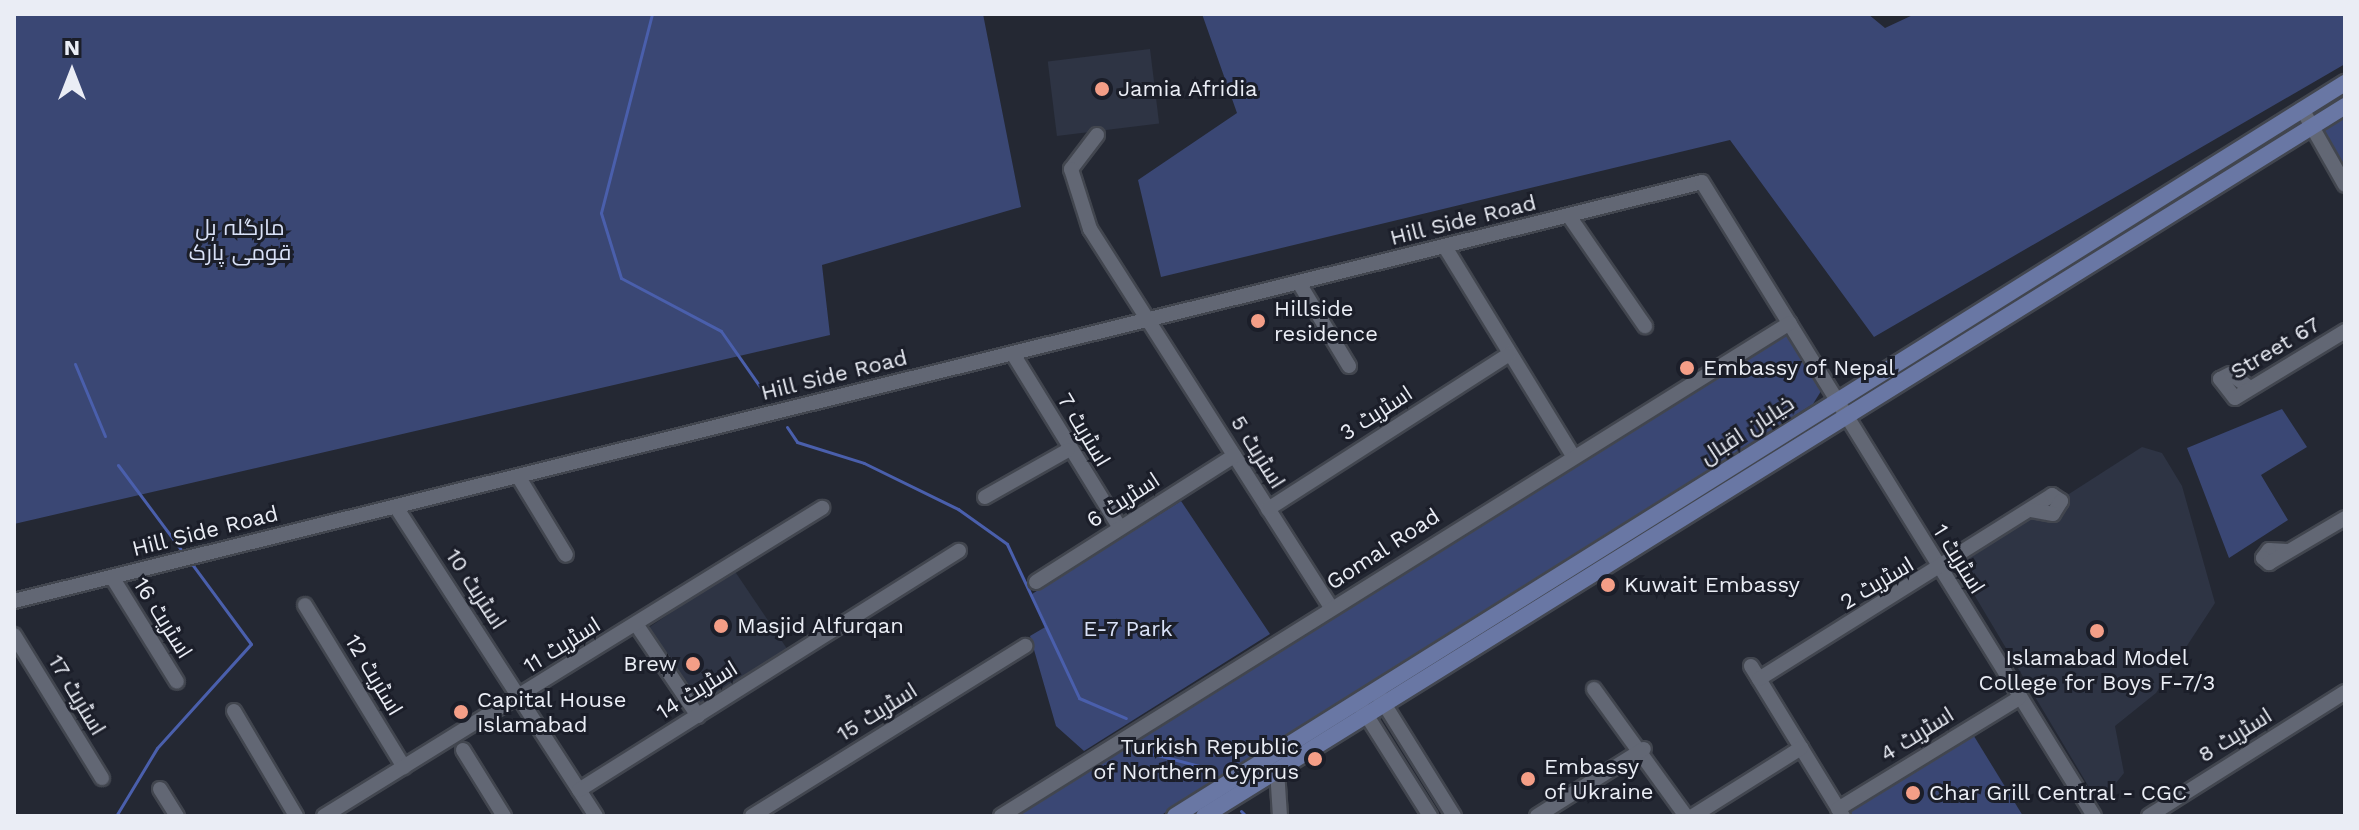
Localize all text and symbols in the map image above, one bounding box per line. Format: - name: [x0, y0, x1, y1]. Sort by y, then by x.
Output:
- north arrow: [32, 32, 112, 112]
- text: N: [64, 35, 80, 60]
- place label: Jamia Afridia: [1118, 76, 1259, 102]
- marker: Jamia Afridia: [1093, 80, 1111, 98]
- street label: Hill Side Road: [1387, 189, 1539, 251]
- park label: مارگلہ ہل قومی پارک: [189, 214, 291, 266]
- place label: Hillside residence: [1274, 295, 1378, 346]
- street label: Street 67: [2226, 311, 2324, 385]
- marker: Hillside residence: [1249, 312, 1267, 330]
- street label: Hill Side Road: [758, 344, 910, 406]
- place label: Embassy of Nepal: [1703, 355, 1896, 381]
- marker: Embassy of Nepal: [1678, 359, 1696, 377]
- street label: اسٹریٹ 3: [1335, 380, 1417, 446]
- street label: اسٹریٹ 7: [1052, 389, 1116, 471]
- street label: خیابان اقبال: [1695, 390, 1799, 470]
- street label: اسٹریٹ 5: [1225, 411, 1291, 493]
- street label: اسٹریٹ 6: [1081, 467, 1165, 533]
- street label: Hill Side Road: [129, 500, 281, 562]
- street label: Gomal Road: [1321, 502, 1445, 596]
- street label: اسٹریٹ 1: [1927, 519, 1991, 599]
- street label: اسٹریٹ 10: [440, 544, 512, 634]
- street label: اسٹریٹ 2: [1835, 551, 1919, 615]
- place label: Kuwait Embassy: [1624, 572, 1800, 598]
- street label: اسٹریٹ 16: [128, 573, 198, 663]
- marker: Kuwait Embassy: [1599, 576, 1617, 594]
- street label: اسٹریٹ 11: [519, 611, 605, 679]
- place label: Masjid Alfurqan: [737, 613, 905, 639]
- park label: E-7 Park: [1083, 616, 1173, 642]
- marker: Masjid Alfurqan: [712, 617, 730, 635]
- marker: Islamabad Model College for Boys F-7/3: [2088, 622, 2106, 640]
- street label: اسٹریٹ 12: [340, 630, 408, 720]
- place label: Islamabad Model College for Boys F-7/3: [1978, 644, 2216, 696]
- street label: اسٹریٹ 17: [43, 650, 111, 740]
- place label: Brew: [623, 651, 677, 677]
- street label: اسٹریٹ 14: [652, 655, 742, 725]
- marker: Brew: [684, 655, 702, 673]
- street label: اسٹریٹ 15: [832, 677, 922, 747]
- place label: Capital House Islamabad: [477, 686, 627, 738]
- street label: اسٹریٹ 4: [1875, 701, 1959, 767]
- street label: اسٹریٹ 8: [2193, 702, 2277, 768]
- marker: Capital House Islamabad: [452, 703, 470, 721]
- place label: Turkish Republic of Northern Cyprus: [1092, 733, 1299, 784]
- marker: Turkish Republic of Northern Cyprus: [1306, 750, 1324, 768]
- place label: Embassy of Ukraine: [1544, 753, 1654, 804]
- marker: Embassy of Ukraine: [1519, 770, 1537, 788]
- place label: Char Grill Central - CGC: [1929, 780, 2189, 806]
- marker: Char Grill Central - CGC: [1904, 784, 1922, 802]

